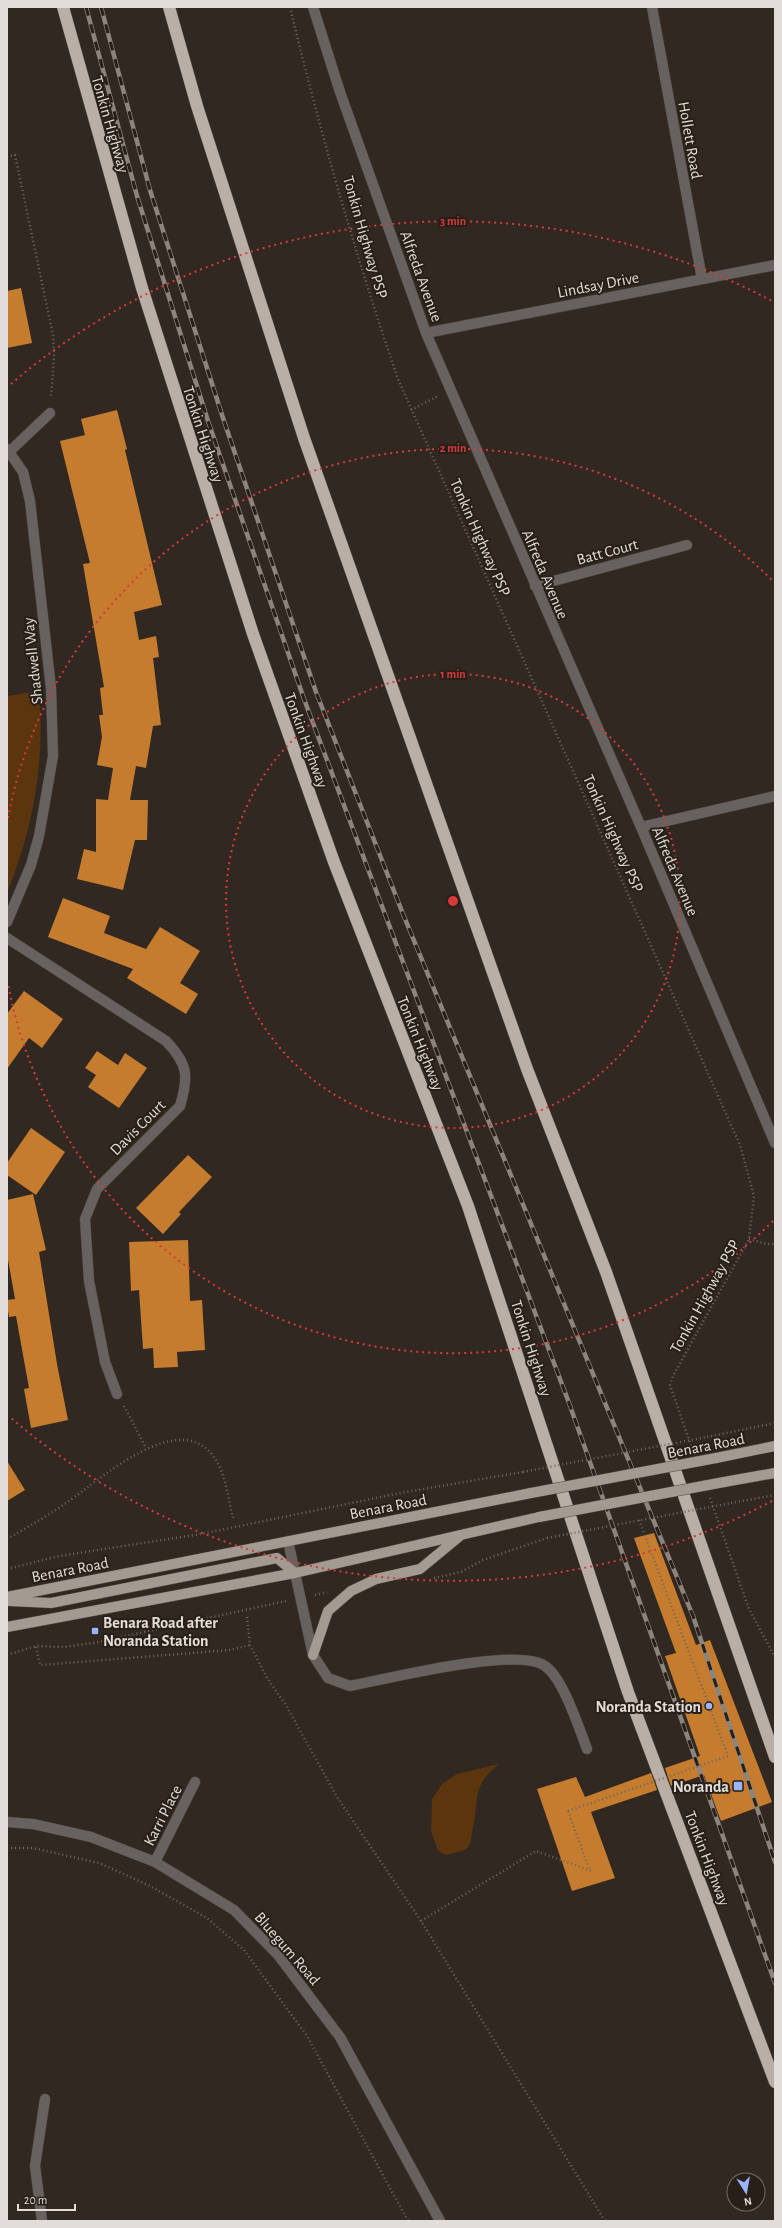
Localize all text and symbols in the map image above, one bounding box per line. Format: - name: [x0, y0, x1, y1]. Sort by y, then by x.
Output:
- street label: Tonkin Highway: [88, 74, 132, 175]
- street label: Hollett Road: [675, 100, 705, 180]
- street label: Tonkin Highway PSP: [339, 174, 390, 301]
- text: 3 min: [440, 215, 466, 227]
- street label: Alfreda Avenue: [397, 229, 445, 324]
- street label: Lindsay Drive: [556, 269, 641, 302]
- street label: Tonkin Highway: [179, 384, 226, 485]
- text: 2 min: [440, 442, 466, 454]
- street label: Tonkin Highway PSP: [446, 476, 513, 599]
- street label: Alfreda Avenue: [519, 527, 571, 621]
- street label: Batt Court: [575, 536, 640, 568]
- street label: Shadwell Way: [20, 616, 47, 705]
- text: 1 min: [440, 668, 466, 680]
- street label: Tonkin Highway: [281, 691, 331, 791]
- street label: Tonkin Highway PSP: [579, 772, 646, 895]
- street label: Alfreda Avenue: [649, 824, 701, 918]
- centre of rings: [446, 894, 460, 908]
- street label: Tonkin Highway: [393, 994, 446, 1093]
- street label: Davis Court: [107, 1097, 168, 1158]
- street label: Tonkin Highway PSP: [667, 1237, 743, 1356]
- street label: Tonkin Highway: [507, 1298, 554, 1399]
- street label: Benara Road: [666, 1431, 746, 1461]
- street label: Benara Road: [348, 1492, 428, 1522]
- street label: Benara Road: [30, 1555, 110, 1585]
- place label: Benara Road after Noranda Station: [103, 1615, 218, 1649]
- marker: Benara Road after Noranda Station: [90, 1626, 100, 1636]
- place label: Noranda Station: [595, 1699, 701, 1715]
- marker: Noranda Station: [704, 1701, 714, 1711]
- place label: Noranda: [673, 1779, 729, 1795]
- marker: Noranda: [732, 1780, 744, 1792]
- street label: Karri Place: [141, 1782, 185, 1848]
- street label: Tonkin Highway: [681, 1809, 733, 1908]
- street label: Bluegum Road: [251, 1909, 323, 1988]
- north arrow: [726, 2172, 766, 2212]
- scale bar: [18, 2186, 75, 2212]
- text: 20 m: [24, 2194, 47, 2206]
- text: N: [743, 2195, 753, 2207]

